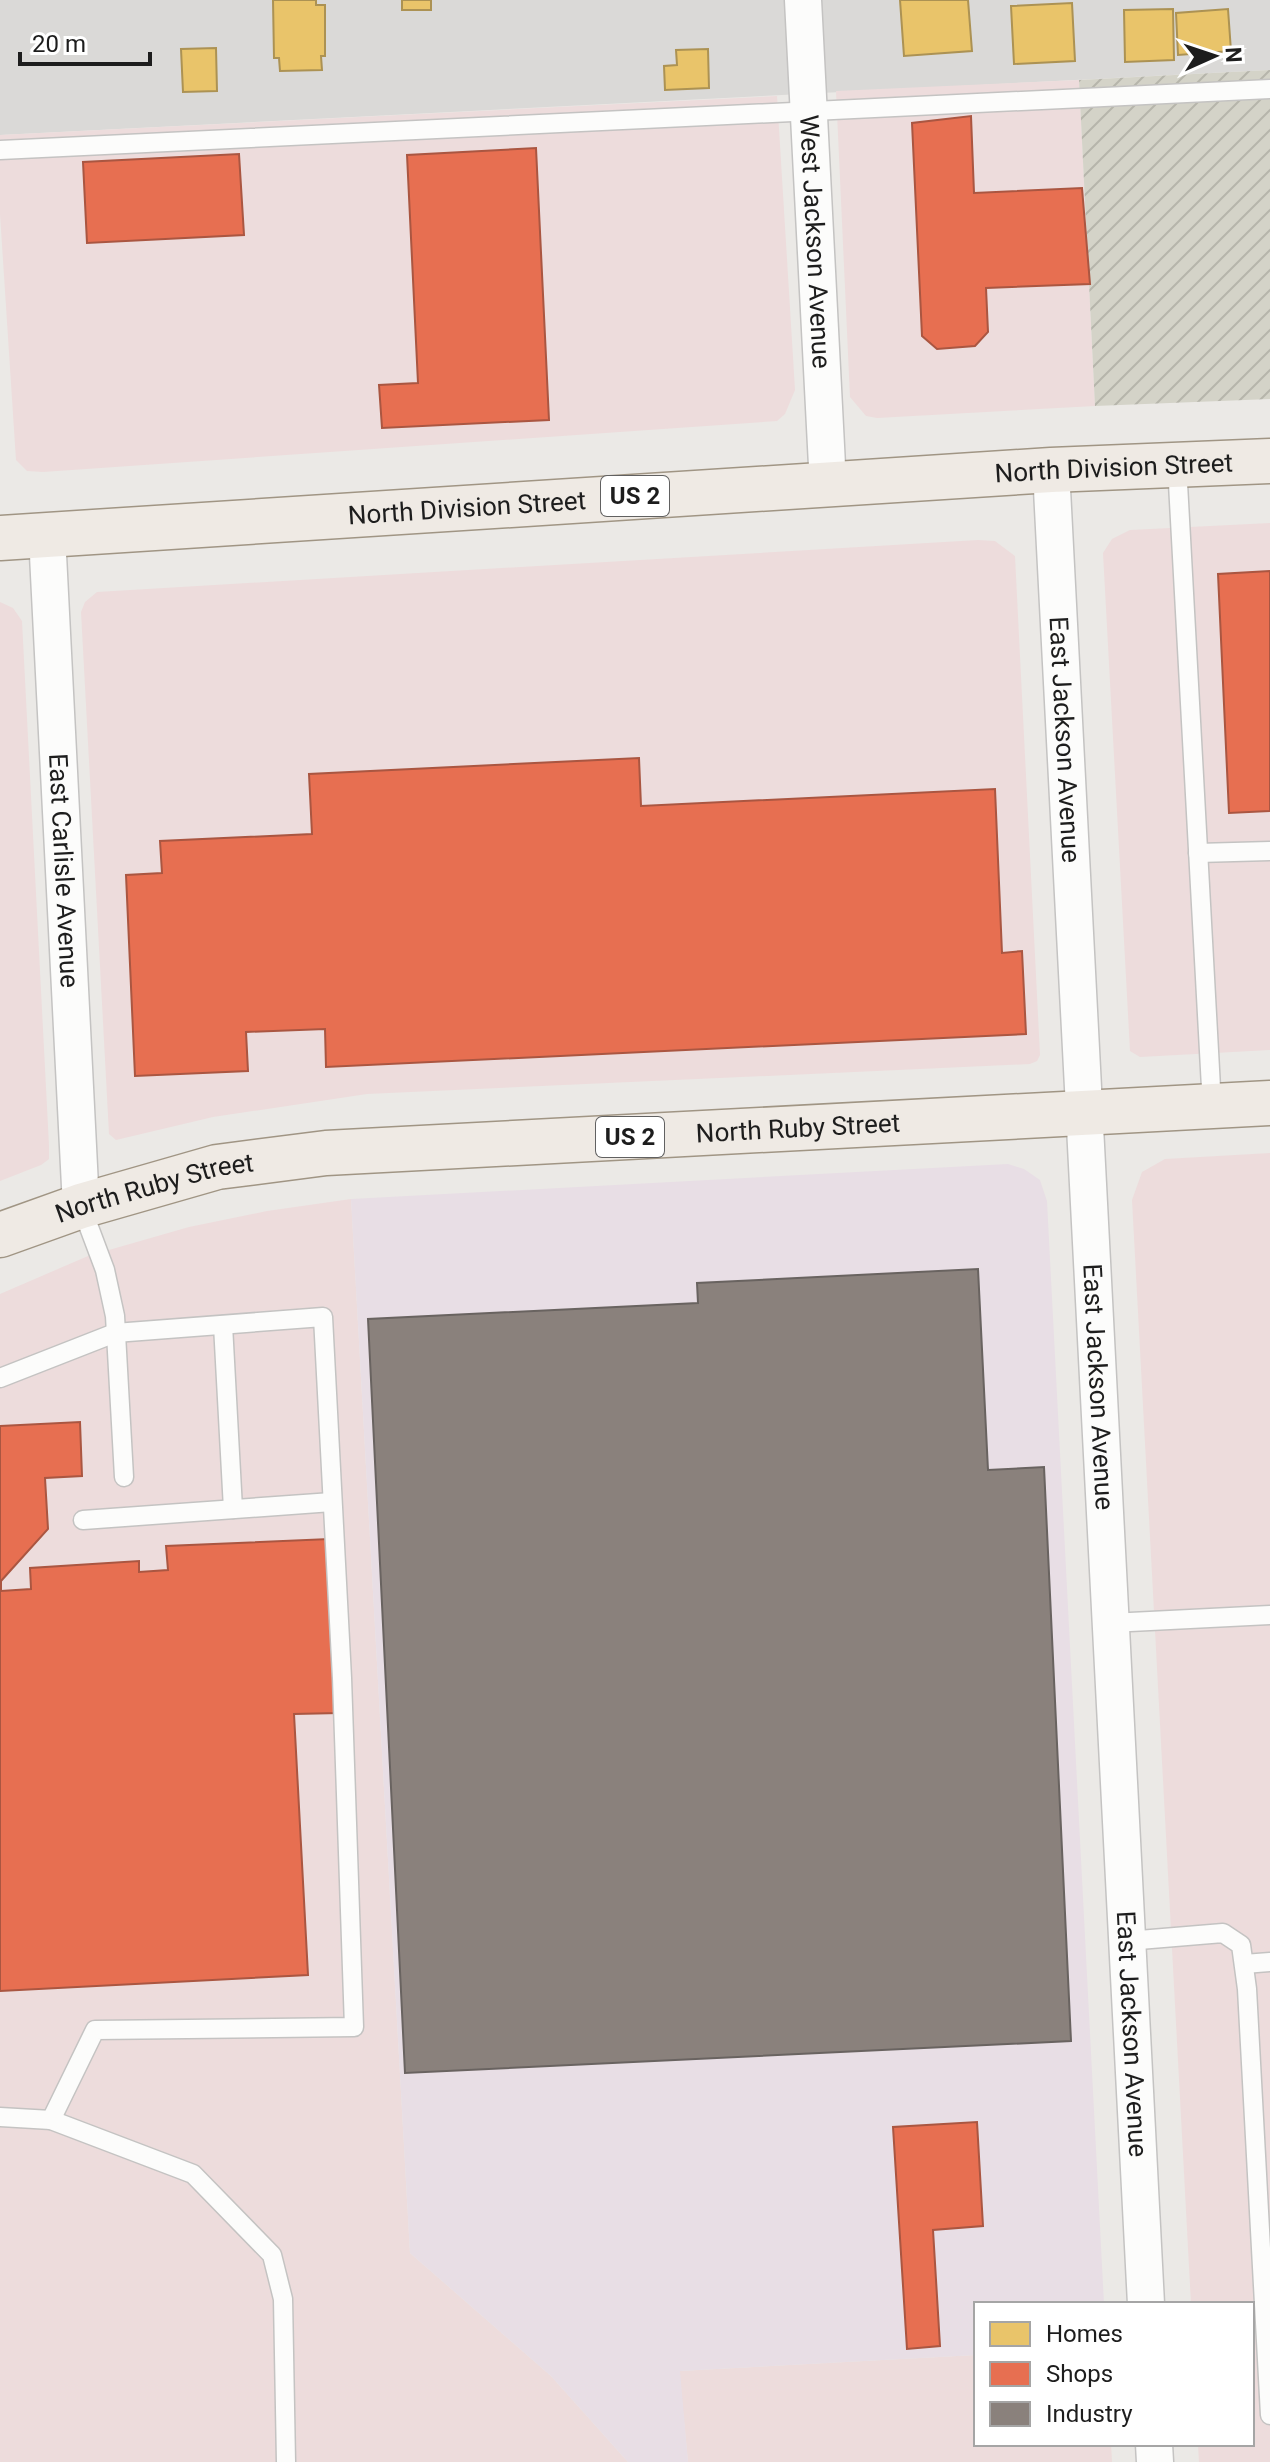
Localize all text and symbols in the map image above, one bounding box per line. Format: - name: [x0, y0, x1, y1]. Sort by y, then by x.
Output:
- scale bar: [20, 16, 150, 66]
- north arrow: [1174, 16, 1254, 96]
- text: 20 m: [32, 30, 86, 58]
- text: N: [1221, 47, 1246, 63]
- street label: West Jackson Avenue: [794, 114, 837, 369]
- street label: North Division Street: [994, 448, 1234, 489]
- road number: US 2: [601, 476, 669, 516]
- street label: North Division Street: [347, 485, 587, 530]
- street label: East Jackson Avenue: [1044, 616, 1086, 864]
- street label: East Carlisle Avenue: [43, 752, 85, 989]
- street label: North Ruby Street: [695, 1108, 901, 1148]
- road number: US 2: [596, 1117, 664, 1157]
- street label: North Ruby Street: [51, 1147, 255, 1229]
- street label: East Jackson Avenue: [1077, 1263, 1120, 1511]
- street label: East Jackson Avenue: [1111, 1910, 1153, 2158]
- legend: [974, 2302, 1254, 2446]
- text: Homes: [1046, 2320, 1123, 2348]
- text: Shops: [1046, 2360, 1113, 2388]
- text: Industry: [1046, 2400, 1133, 2428]

